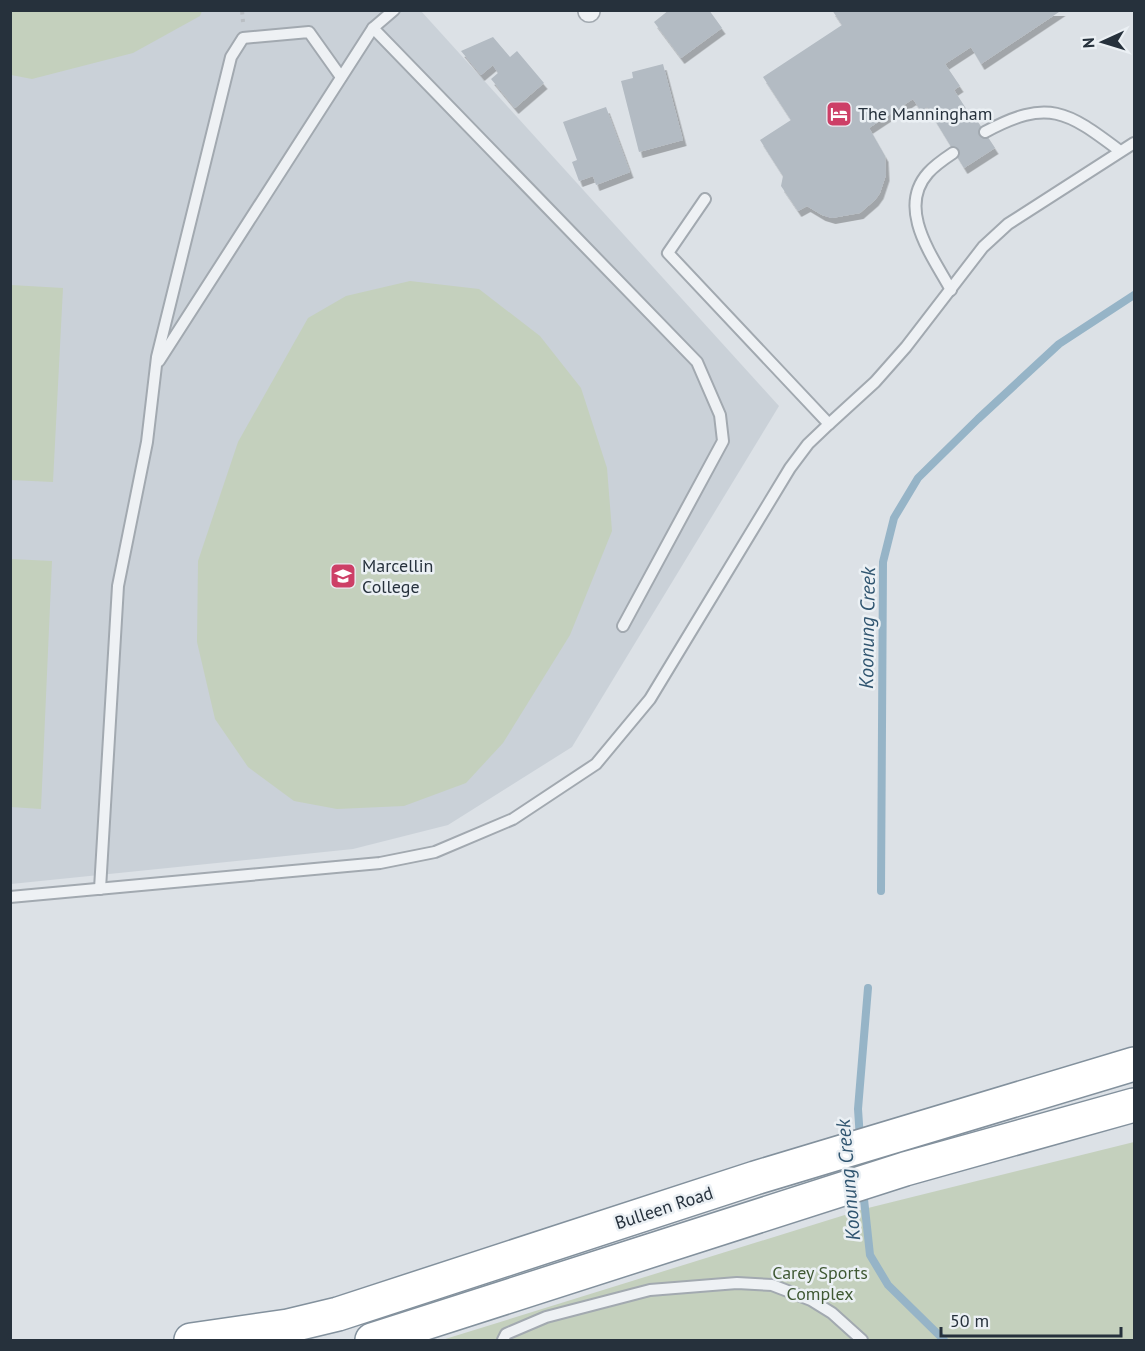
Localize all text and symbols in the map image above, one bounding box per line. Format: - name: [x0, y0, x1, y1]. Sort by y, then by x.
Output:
- north arrow: [1073, 12, 1133, 72]
- text: N: [1078, 37, 1098, 49]
- hotel icon: The Manningham: [824, 99, 854, 129]
- place label: The Manningham: [858, 102, 992, 125]
- place label: Marcellin College: [362, 554, 433, 598]
- school or university icon: Marcellin College: [328, 561, 358, 591]
- water label: Koonung Creek: [853, 566, 881, 689]
- water label: Koonung Creek: [830, 1117, 866, 1242]
- street label: Bulleen Road: [612, 1181, 716, 1234]
- park label: Carey Sports Complex: [772, 1261, 868, 1305]
- scale bar: [941, 1300, 1121, 1338]
- text: 50 m: [950, 1309, 989, 1332]

